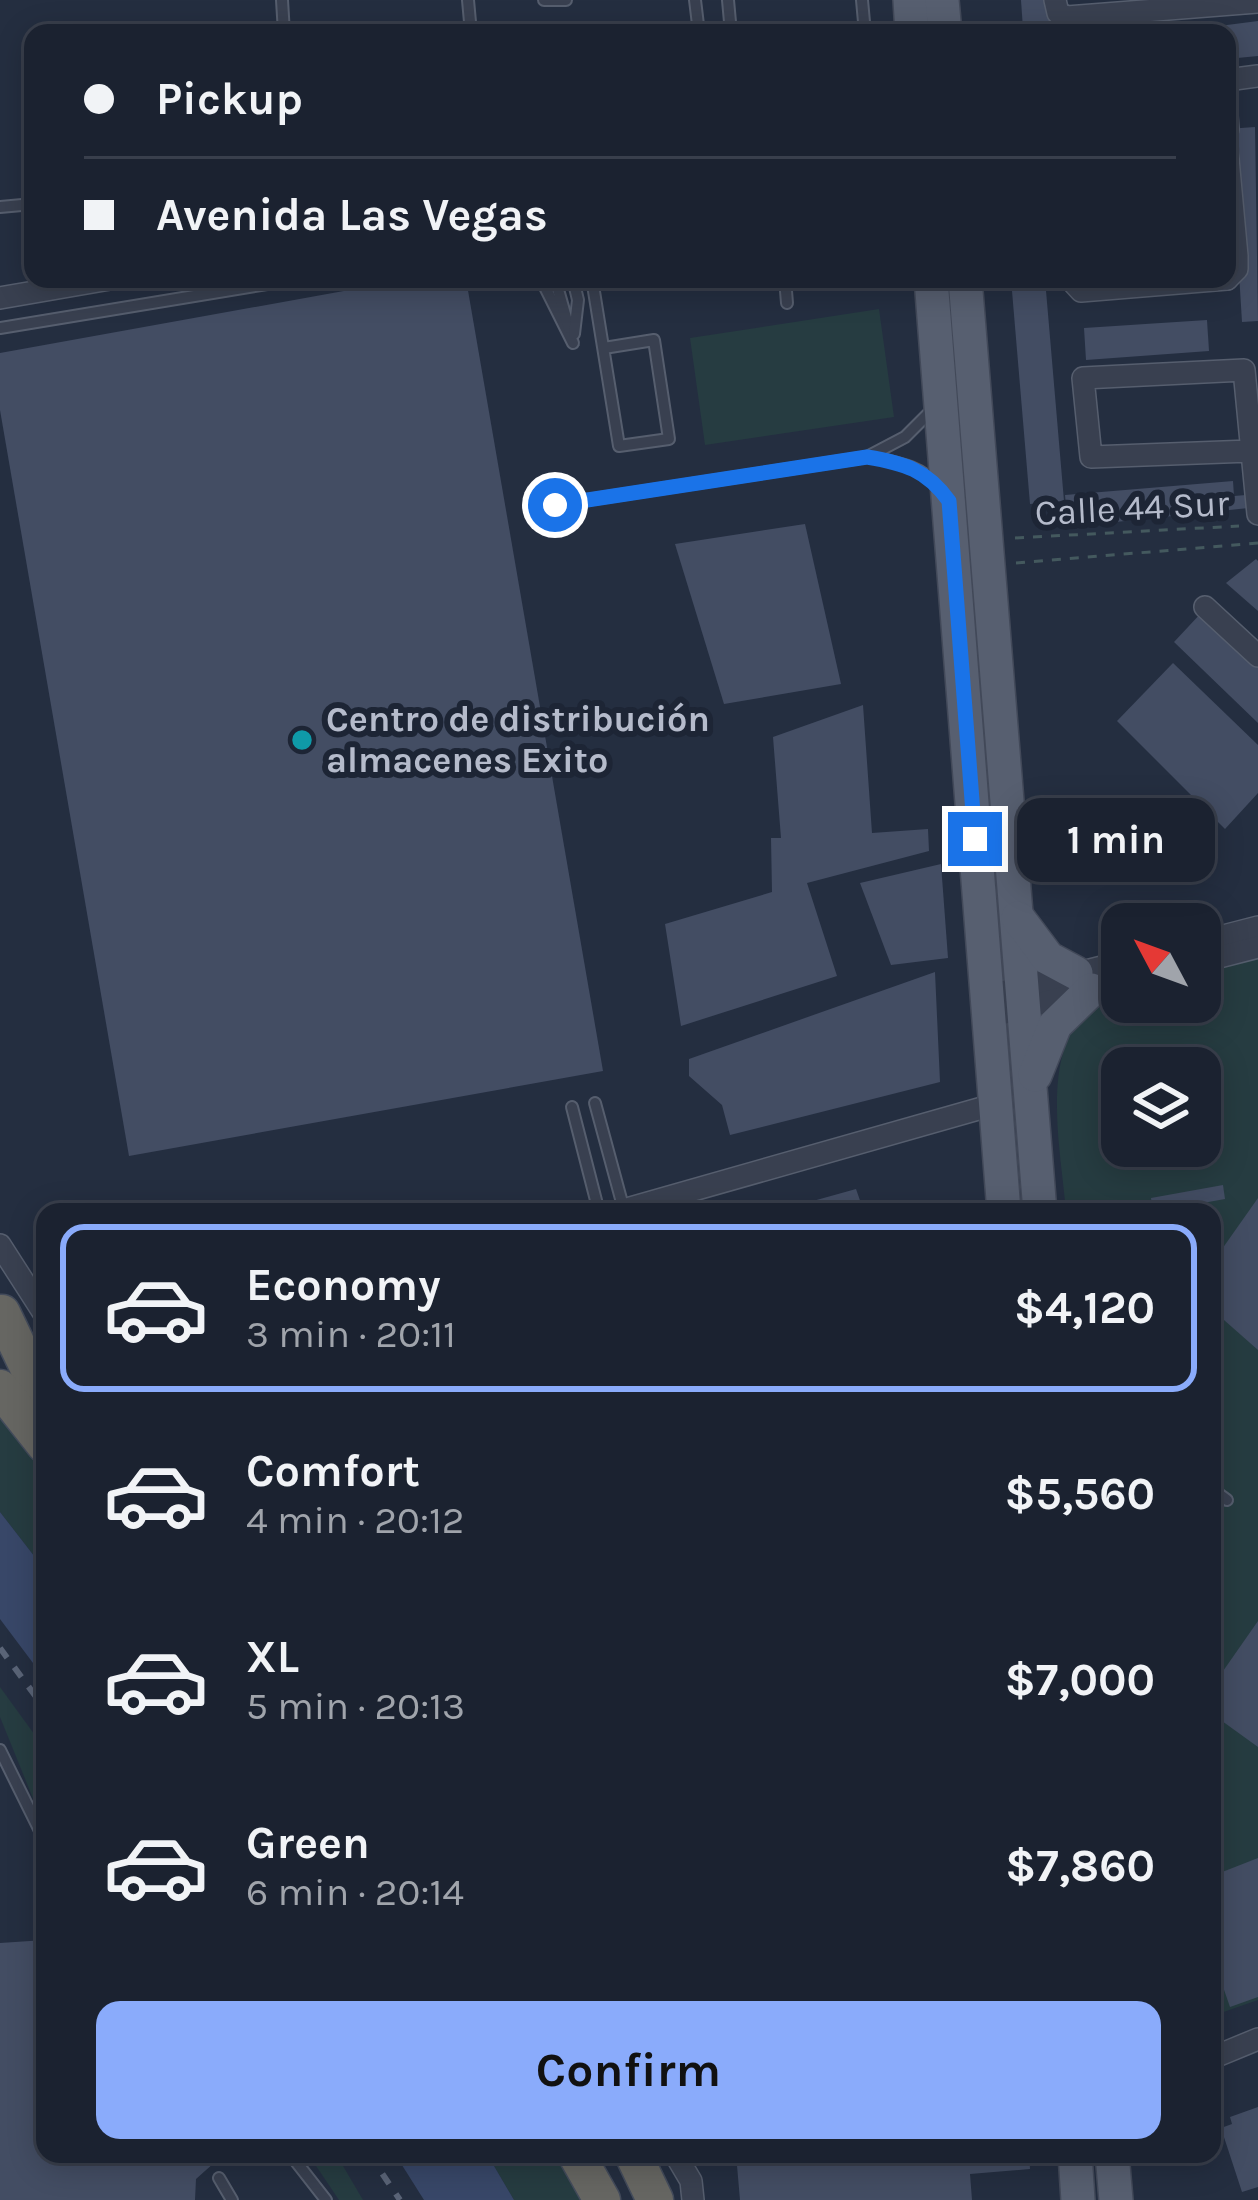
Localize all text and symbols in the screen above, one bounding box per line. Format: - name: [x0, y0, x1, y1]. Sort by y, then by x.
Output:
- text: Pickup: [156, 73, 303, 125]
- text: Avenida Las Vegas: [156, 189, 548, 241]
- route start: [528, 478, 582, 532]
- street label: Calle 44 Sur: [1034, 482, 1231, 534]
- place label: Centro de distribución almacenes Exito: [326, 698, 710, 781]
- marker: Centro de distribución almacenes Exito: [289, 727, 315, 753]
- callout: 1 min: [1017, 797, 1215, 881]
- route end: [948, 812, 1002, 866]
- text: 1 min: [1067, 817, 1165, 863]
- north arrow: [1101, 903, 1221, 1023]
- map controls: [1101, 903, 1221, 1167]
- button: layers: [1101, 1047, 1221, 1167]
- icon: car: [102, 1254, 210, 1362]
- text: Economy: [246, 1259, 441, 1311]
- text: $4,120: [1014, 1282, 1155, 1334]
- text: 3 min · 20:11: [246, 1311, 456, 1357]
- icon: car: [102, 1440, 210, 1548]
- text: Comfort: [246, 1445, 420, 1497]
- text: $5,560: [1004, 1468, 1155, 1520]
- text: 4 min · 20:12: [246, 1497, 464, 1543]
- icon: car: [102, 1626, 210, 1734]
- text: XL: [246, 1631, 299, 1683]
- text: $7,000: [1005, 1654, 1155, 1706]
- text: 5 min · 20:13: [246, 1683, 465, 1729]
- icon: car: [102, 1812, 210, 1920]
- text: Green: [246, 1817, 370, 1869]
- text: $7,860: [1005, 1840, 1155, 1892]
- text: 6 min · 20:14: [246, 1869, 464, 1915]
- button: Confirm: [96, 2001, 1161, 2139]

